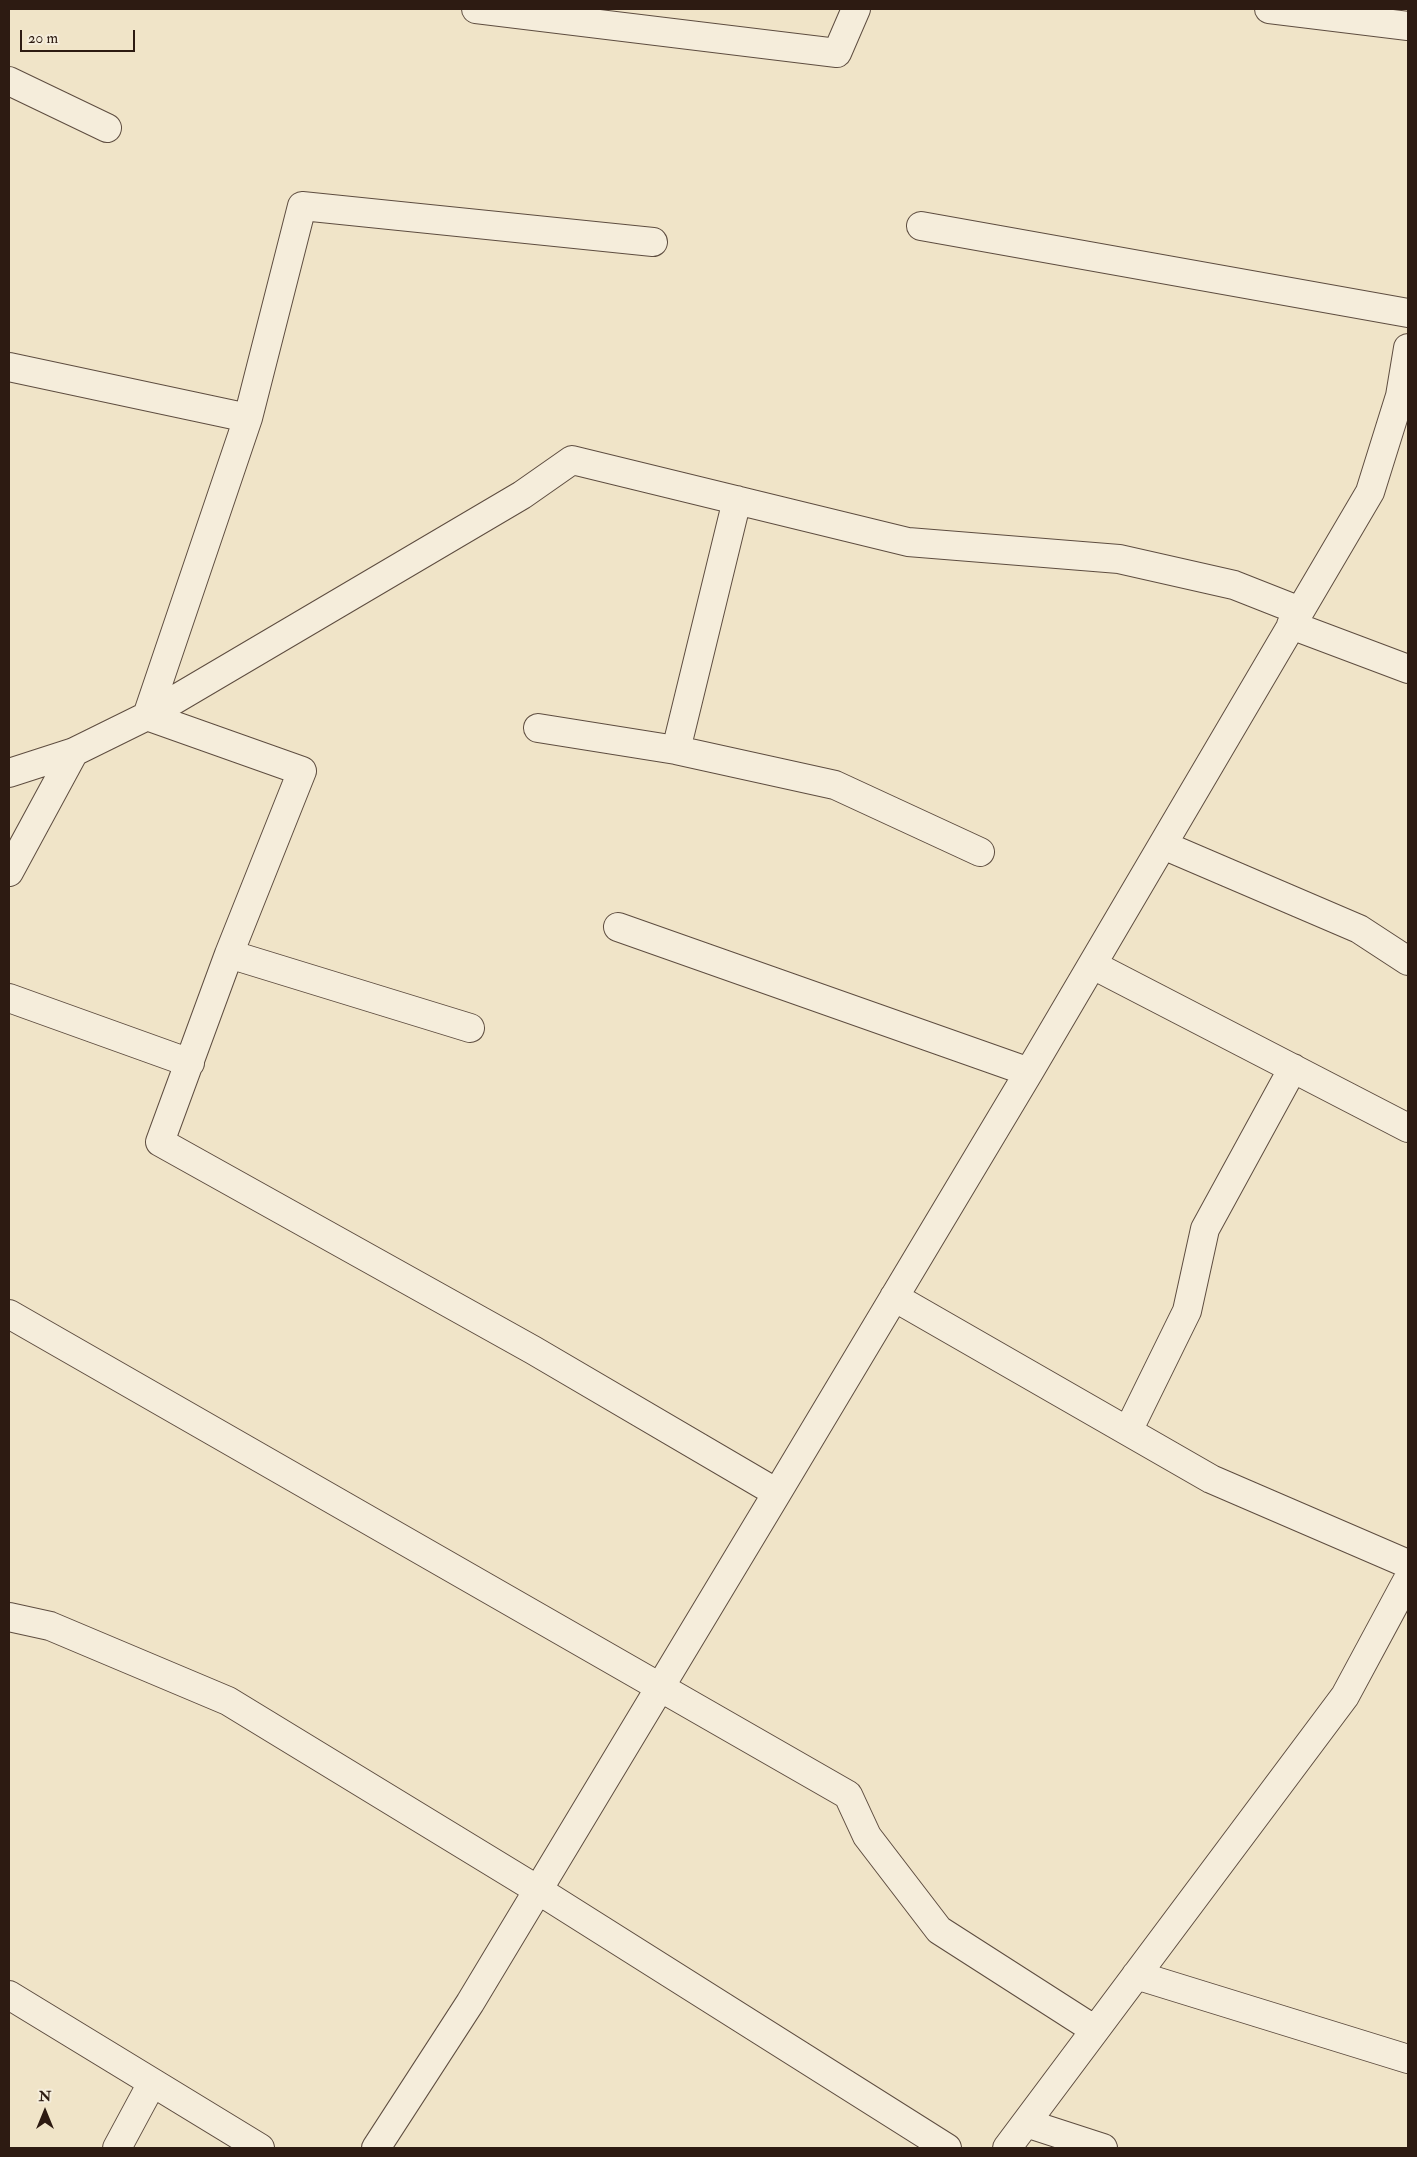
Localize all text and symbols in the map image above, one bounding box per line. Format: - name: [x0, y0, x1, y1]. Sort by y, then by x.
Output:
- scale bar: [22, 20, 138, 52]
- text: 20 m: [28, 29, 58, 48]
- north arrow: [20, 2087, 70, 2137]
- text: N: [39, 2088, 51, 2105]

